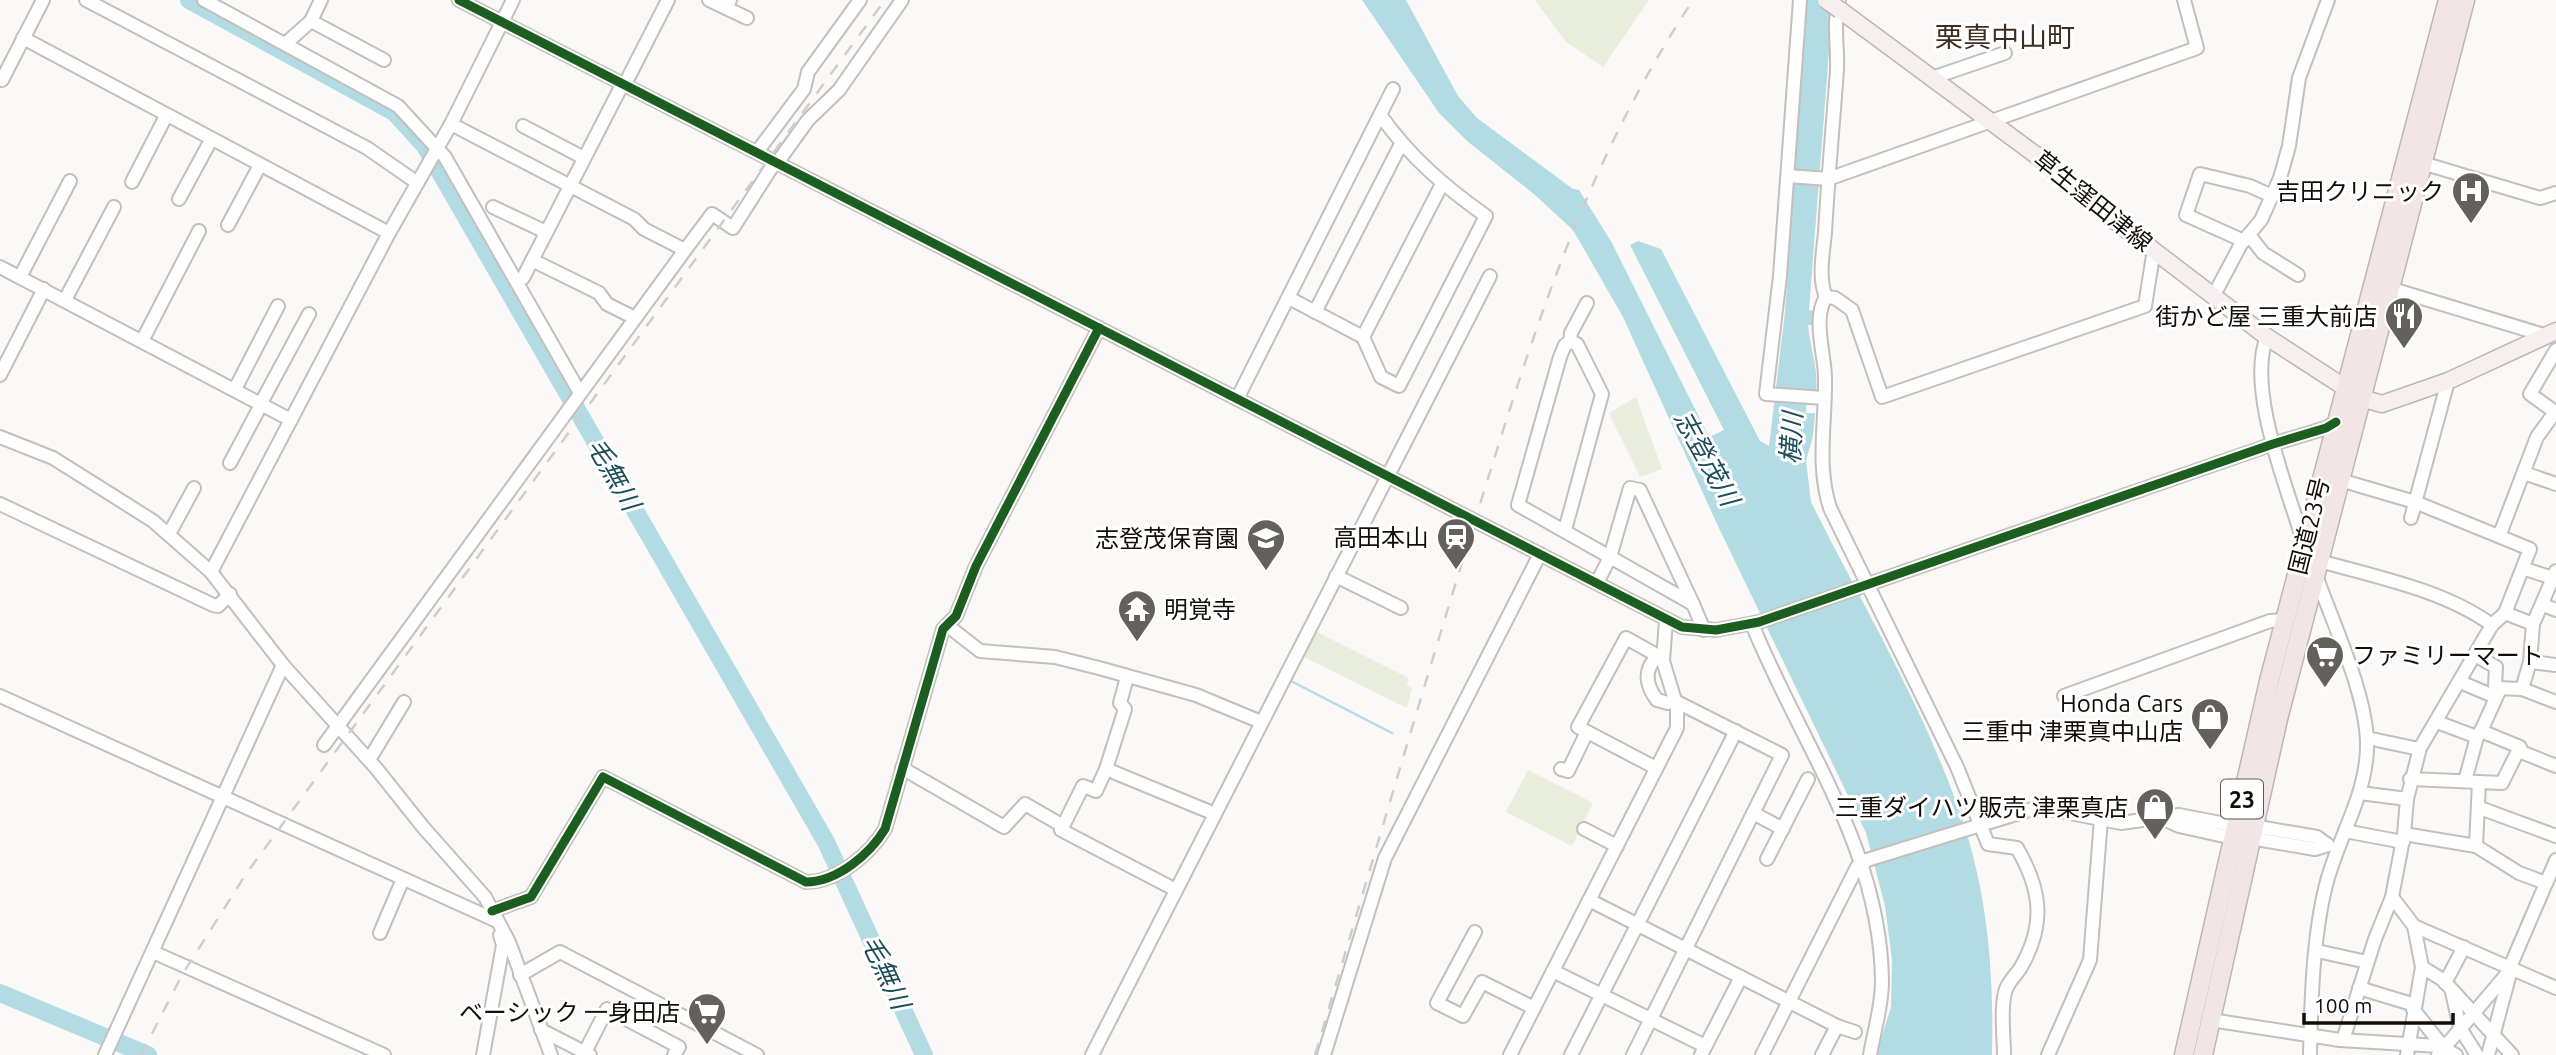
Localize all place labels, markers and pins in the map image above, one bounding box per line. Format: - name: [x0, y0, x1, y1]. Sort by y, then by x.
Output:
- hospital icon: 吉田クリニック: [2450, 170, 2492, 225]
- place label: 吉田クリニック: [2276, 178, 2444, 205]
- restaurant icon: 街かど屋 三重大前店: [2383, 295, 2425, 350]
- place label: 街かど屋 三重大前店: [2156, 303, 2377, 330]
- station icon: 高田本山: [1435, 516, 1477, 571]
- school or university icon: 志登茂保育園: [1245, 517, 1287, 572]
- place label: 高田本山: [1333, 524, 1429, 551]
- place label: 志登茂保育園: [1095, 525, 1239, 552]
- temple icon: 明覚寺: [1116, 588, 1158, 643]
- place label: 明覚寺: [1164, 596, 1236, 623]
- supermarket icon: ファミリーマート: [2304, 634, 2346, 689]
- place label: ファミリーマート: [2352, 642, 2544, 669]
- place label: Honda Cars 三重中 津栗真中山店: [1962, 690, 2183, 745]
- shop icon: Honda Cars 三重中 津栗真中山店: [2189, 696, 2231, 751]
- shop icon: 三重ダイハツ販売 津栗真店: [2134, 786, 2176, 841]
- place label: 三重ダイハツ販売 津栗真店: [1835, 794, 2128, 821]
- supermarket icon: ベーシック 一身田店: [686, 991, 728, 1046]
- place label: ベーシック 一身田店: [459, 999, 680, 1026]

